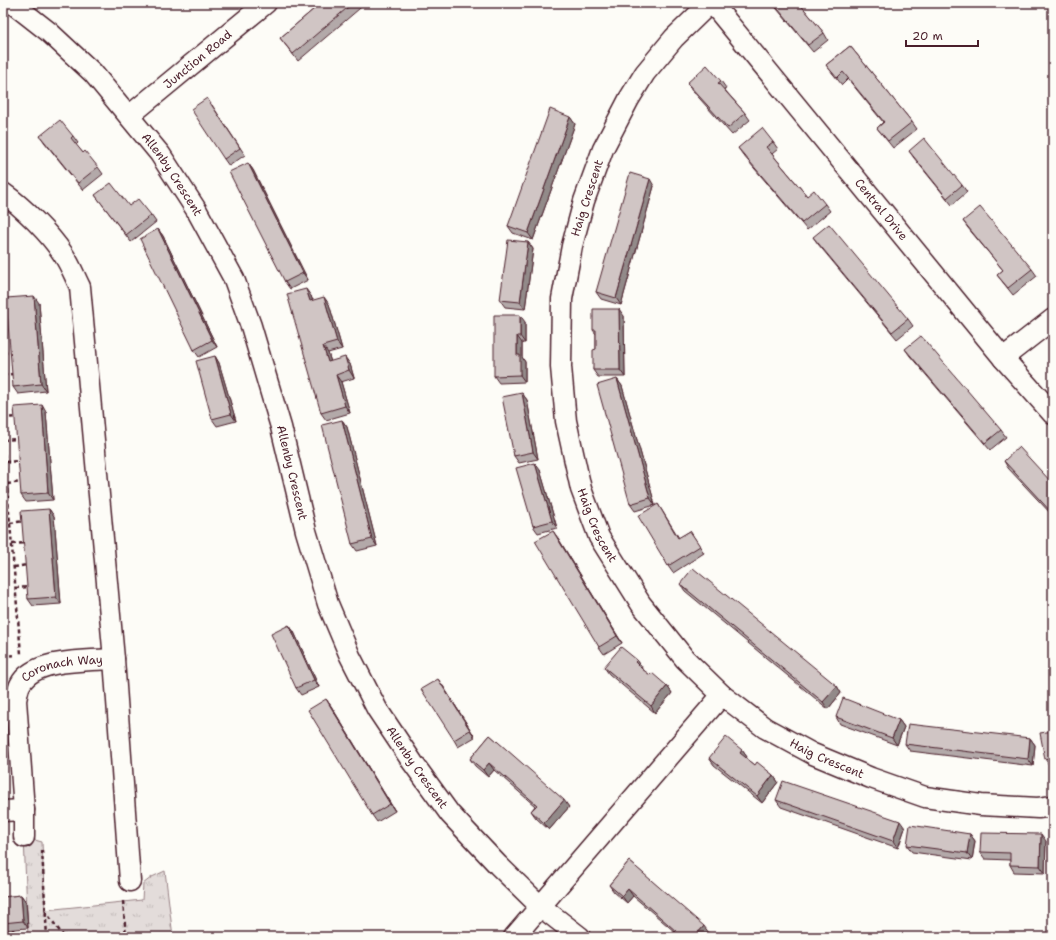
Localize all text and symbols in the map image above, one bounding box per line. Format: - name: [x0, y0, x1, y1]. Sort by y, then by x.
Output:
- scale bar: [906, 22, 978, 48]
- street label: Junction Road: [160, 26, 235, 92]
- text: 20 m: [912, 28, 943, 44]
- street label: Allenby Crescent: [138, 130, 206, 219]
- street label: Haig Crescent: [567, 157, 607, 239]
- street label: Central Drive: [851, 175, 912, 244]
- street label: Allenby Crescent: [273, 424, 311, 522]
- street label: Haig Crescent: [573, 486, 621, 565]
- street label: Coronach Way: [18, 652, 103, 685]
- street label: Allenby Crescent: [383, 723, 452, 812]
- street label: Haig Crescent: [787, 735, 866, 782]

